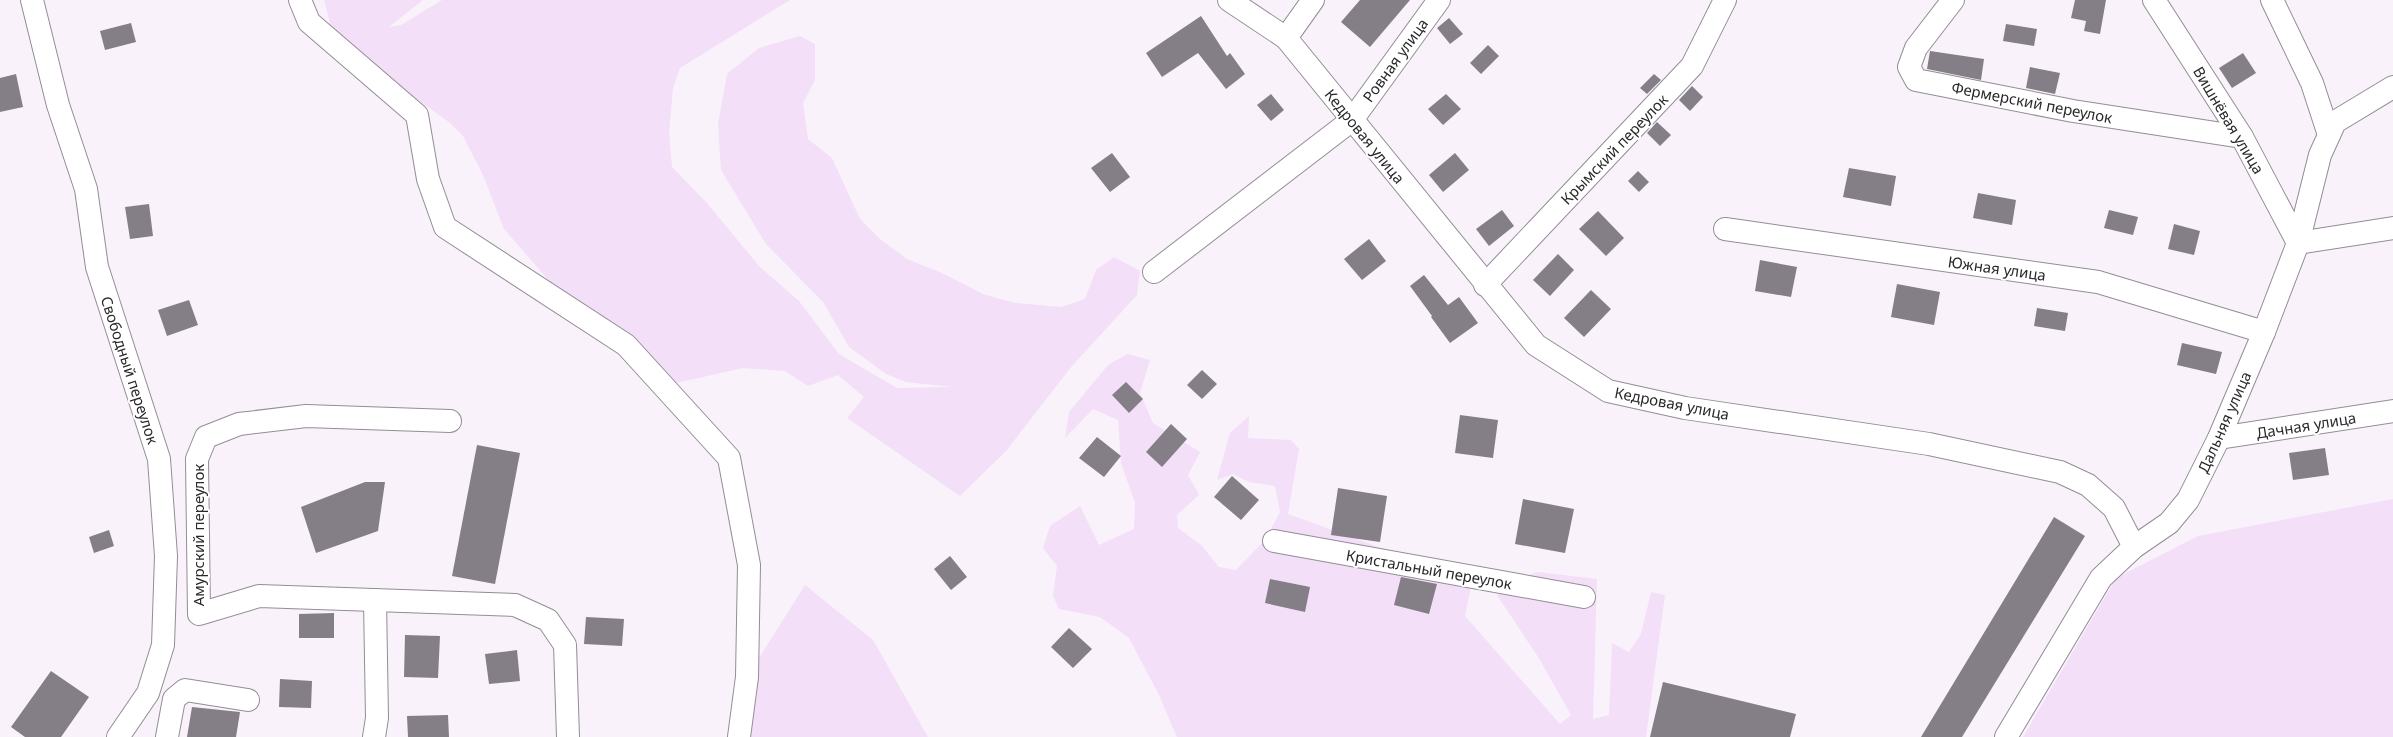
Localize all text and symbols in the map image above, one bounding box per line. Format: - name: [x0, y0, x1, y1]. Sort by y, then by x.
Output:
- street label: Ровная улица: [1358, 14, 1432, 106]
- street label: Вишнёвая улица: [2189, 63, 2269, 177]
- street label: Фермерский переулок: [1950, 77, 2114, 127]
- street label: Кедровая улица: [1321, 85, 1409, 187]
- street label: Крымский переулок: [1556, 89, 1672, 209]
- street label: Южная улица: [1947, 251, 2047, 285]
- street label: Свободный переулок: [97, 293, 163, 447]
- street label: Дальняя улица: [2193, 368, 2255, 476]
- street label: Кедровая улица: [1613, 382, 1731, 424]
- street label: Дачная улица: [2255, 407, 2357, 443]
- street label: Амурский переулок: [188, 464, 208, 606]
- street label: Кристальный переулок: [1344, 545, 1514, 593]

